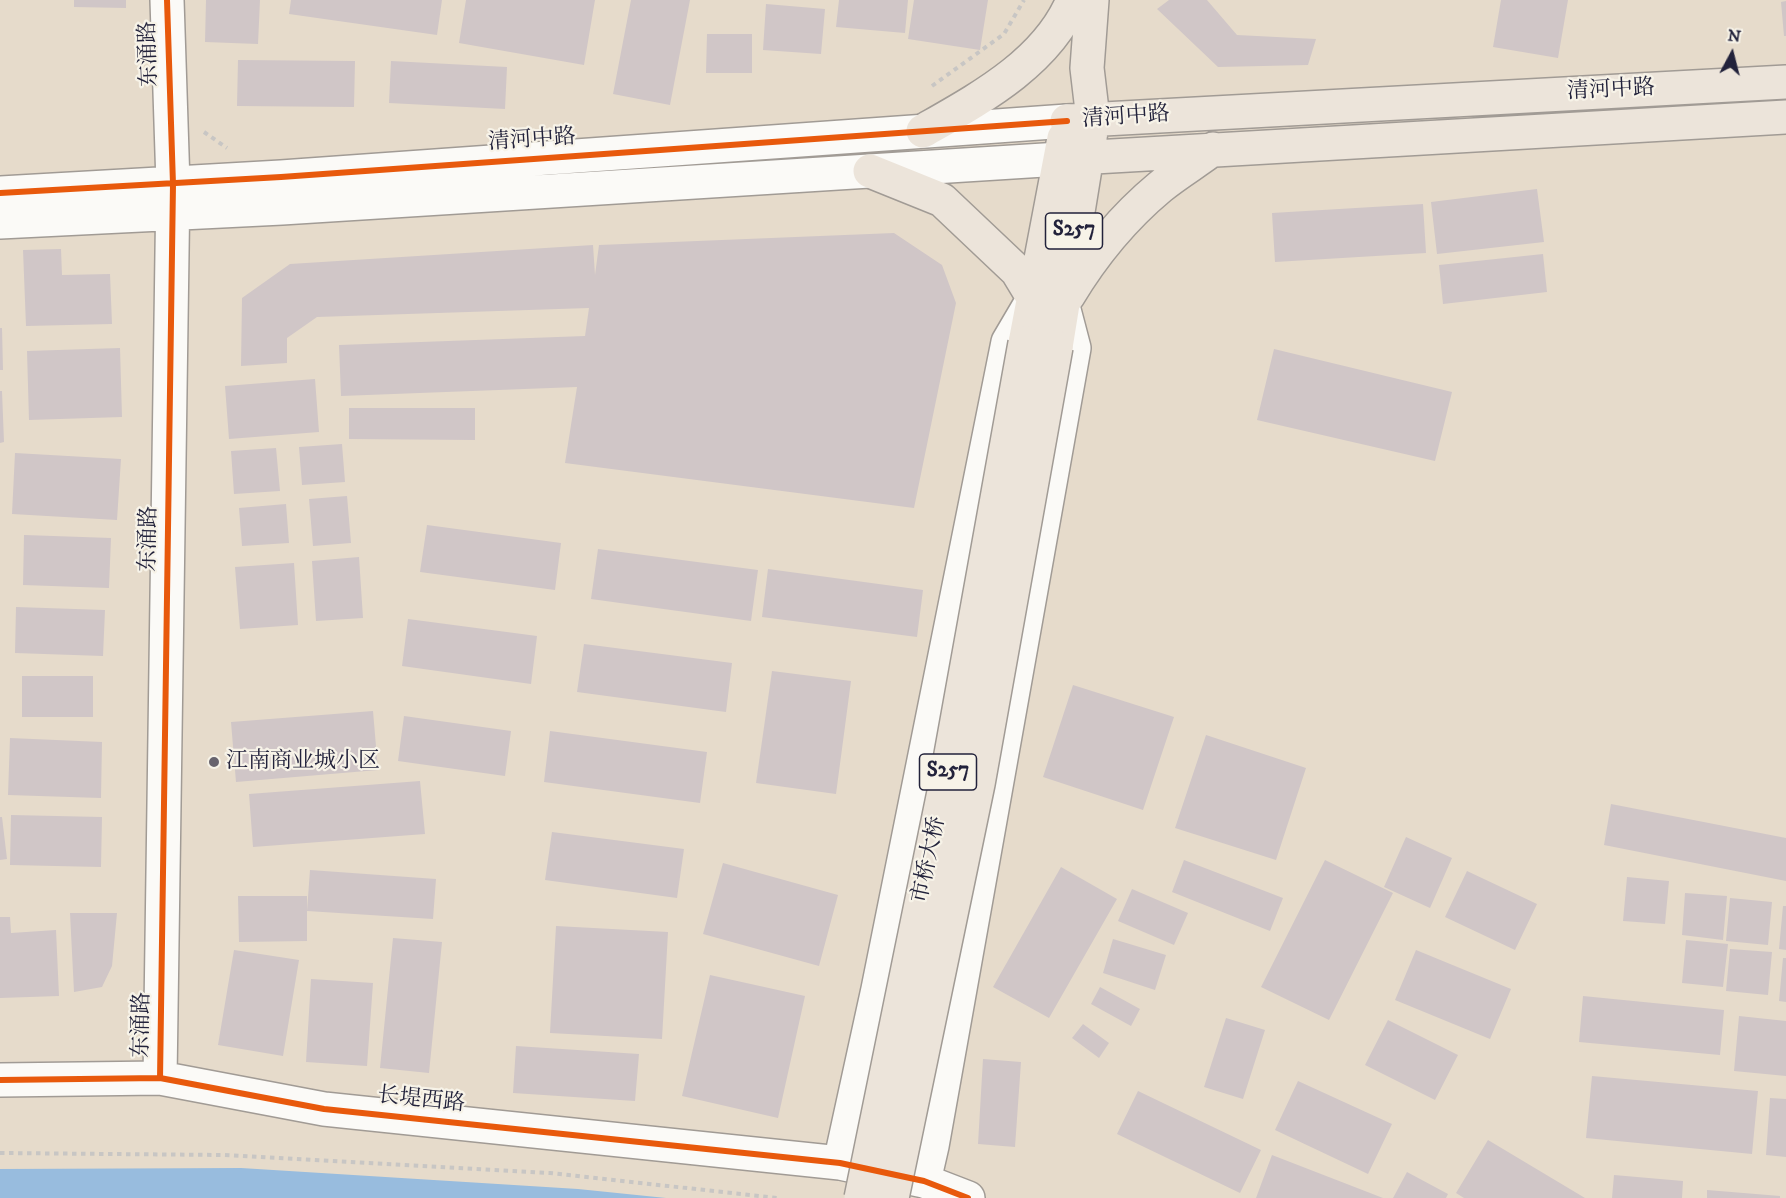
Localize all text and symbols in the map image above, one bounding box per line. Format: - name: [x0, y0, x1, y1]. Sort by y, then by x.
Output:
- street label: 东涌路: [136, 21, 164, 87]
- north arrow: [1702, 24, 1762, 84]
- text: N: [1726, 25, 1742, 47]
- street label: 清河中路: [1566, 76, 1656, 106]
- street label: 清河中路: [1081, 102, 1171, 134]
- street label: 清河中路: [487, 125, 577, 157]
- road number: S257: [1046, 213, 1102, 249]
- street label: 东涌路: [136, 506, 164, 572]
- place label: 江南商业城小区: [226, 749, 380, 775]
- road number: S257: [920, 754, 976, 790]
- marker: 江南商业城小区: [207, 755, 221, 769]
- street label: 市桥大桥: [908, 814, 952, 906]
- street label: 东涌路: [129, 992, 157, 1058]
- street label: 长堤西路: [376, 1083, 466, 1119]

